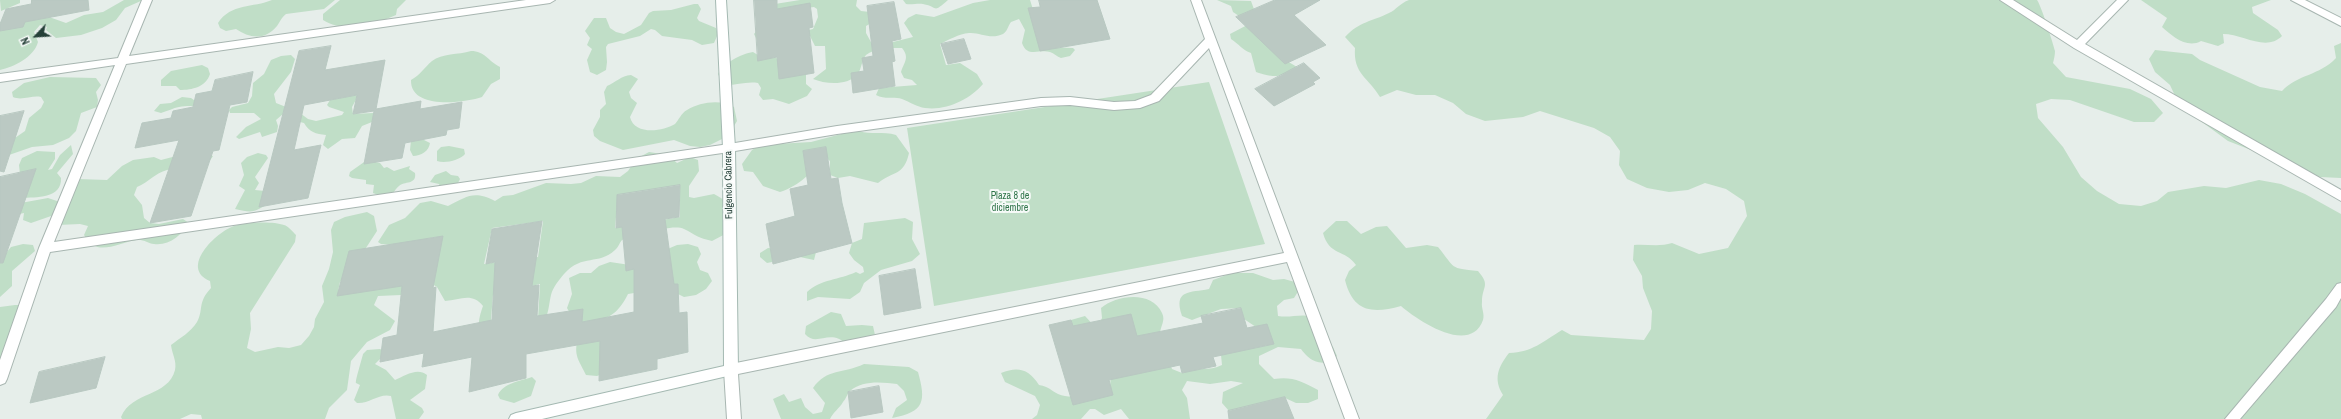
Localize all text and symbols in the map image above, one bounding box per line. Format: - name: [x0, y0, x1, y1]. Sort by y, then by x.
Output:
- north arrow: [16, 16, 56, 56]
- text: N: [17, 35, 33, 47]
- street label: Fulgencio Cabrera: [722, 151, 736, 219]
- park label: Plaza 8 de diciembre: [991, 190, 1029, 214]

